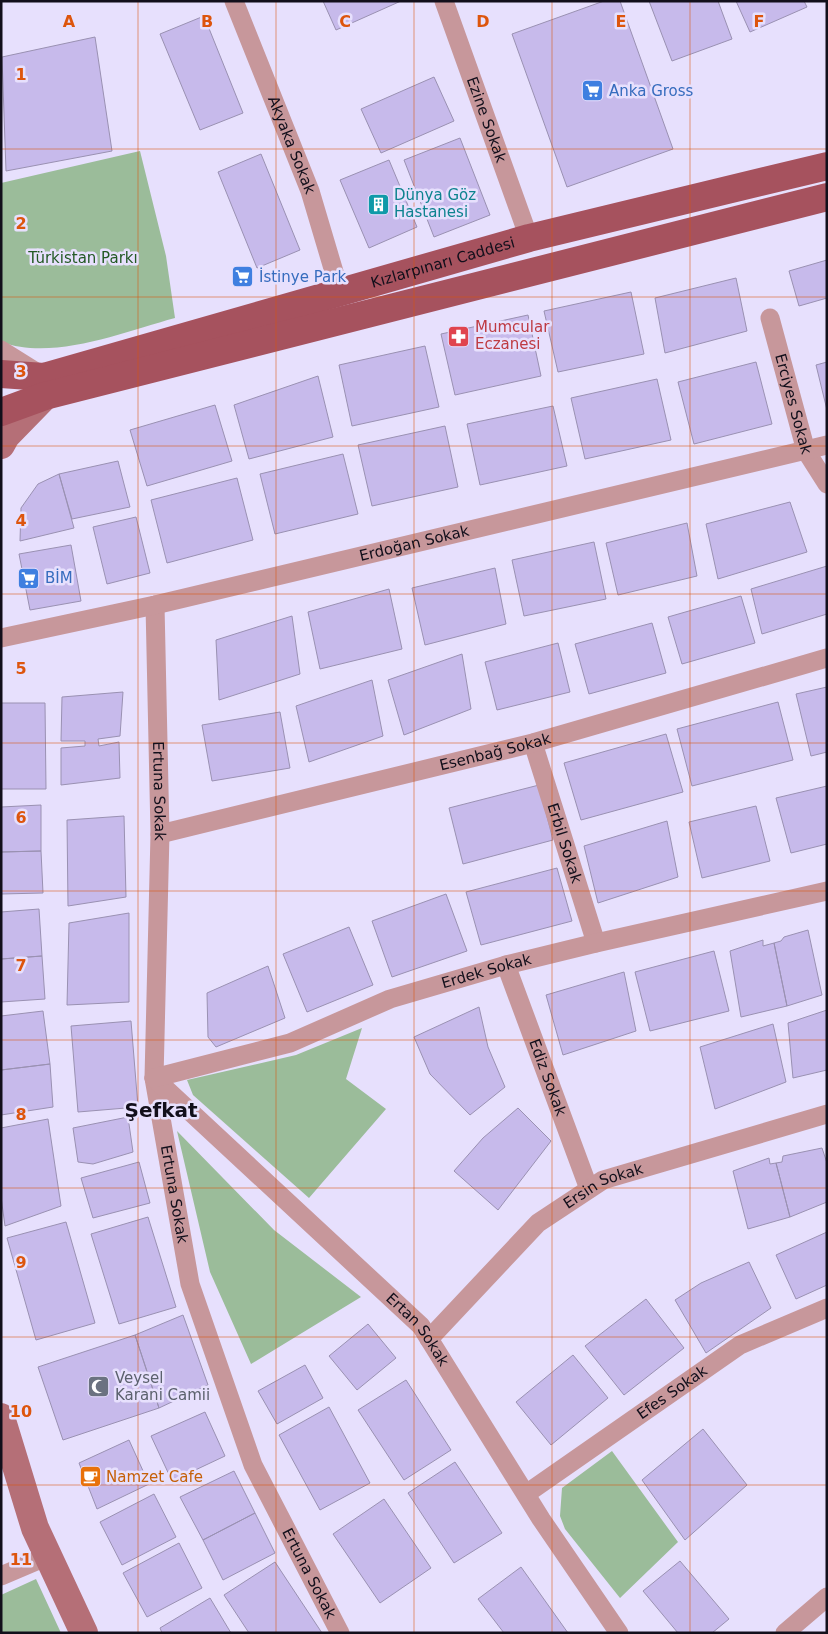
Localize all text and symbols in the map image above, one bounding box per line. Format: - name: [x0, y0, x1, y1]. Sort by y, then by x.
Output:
- text: A: [63, 12, 76, 31]
- text: B: [201, 12, 213, 31]
- text: C: [339, 12, 351, 31]
- text: D: [476, 12, 490, 31]
- text: E: [616, 12, 626, 31]
- text: F: [754, 12, 764, 31]
- text: 1: [15, 65, 27, 84]
- street label: Ezine Sokak: [463, 74, 510, 165]
- supermarket icon: Anka Gross: [581, 79, 605, 103]
- place label: Anka Gross: [609, 82, 694, 100]
- street label: Akyaka Sokak: [264, 93, 319, 197]
- place label: Dünya Göz Hastanesi: [394, 186, 476, 221]
- building icon: Dünya Göz Hastanesi: [366, 192, 390, 216]
- text: 2: [15, 214, 27, 233]
- street label: Kızlarpınarı Caddesi: [369, 234, 517, 292]
- park label: Türkistan Parkı: [27, 249, 138, 267]
- supermarket icon: İstinye Park: [231, 265, 255, 289]
- place label: İstinye Park: [259, 267, 346, 286]
- place label: Mumcular Eczanesi: [475, 318, 550, 353]
- pharmacy icon: Mumcular Eczanesi: [447, 324, 471, 348]
- street label: Erciyes Sokak: [771, 352, 816, 457]
- text: 3: [15, 362, 27, 381]
- text: 4: [15, 511, 27, 530]
- street label: Erdoğan Sokak: [358, 521, 471, 565]
- supermarket icon: BİM: [17, 566, 41, 590]
- place label: BİM: [45, 568, 73, 587]
- text: 5: [15, 659, 27, 678]
- street label: Esenbağ Sokak: [438, 729, 553, 775]
- street label: Ertuna Sokak: [149, 741, 169, 841]
- street label: Erbil Sokak: [543, 801, 586, 886]
- text: 6: [15, 808, 27, 827]
- street label: Erdek Sokak: [439, 950, 533, 992]
- text: 7: [15, 956, 27, 975]
- street label: Ediz Sokak: [525, 1036, 570, 1119]
- district label: Şefkat: [124, 1098, 198, 1122]
- text: 8: [15, 1105, 27, 1124]
- street label: Ertuna Sokak: [157, 1144, 192, 1245]
- street label: Ersin Sokak: [560, 1160, 646, 1213]
- text: 9: [15, 1253, 27, 1272]
- street label: Ertan Sokak: [382, 1289, 453, 1370]
- street label: Efes Sokak: [633, 1361, 711, 1423]
- place label: Veysel Karani Camii: [115, 1369, 210, 1404]
- mosque icon: Veysel Karani Camii: [87, 1375, 111, 1399]
- text: 10: [10, 1402, 32, 1421]
- cafe icon: Namzet Cafe: [78, 1465, 102, 1489]
- place label: Namzet Cafe: [106, 1468, 203, 1486]
- street label: Ertuna Sokak: [278, 1525, 340, 1622]
- text: 11: [10, 1550, 32, 1569]

